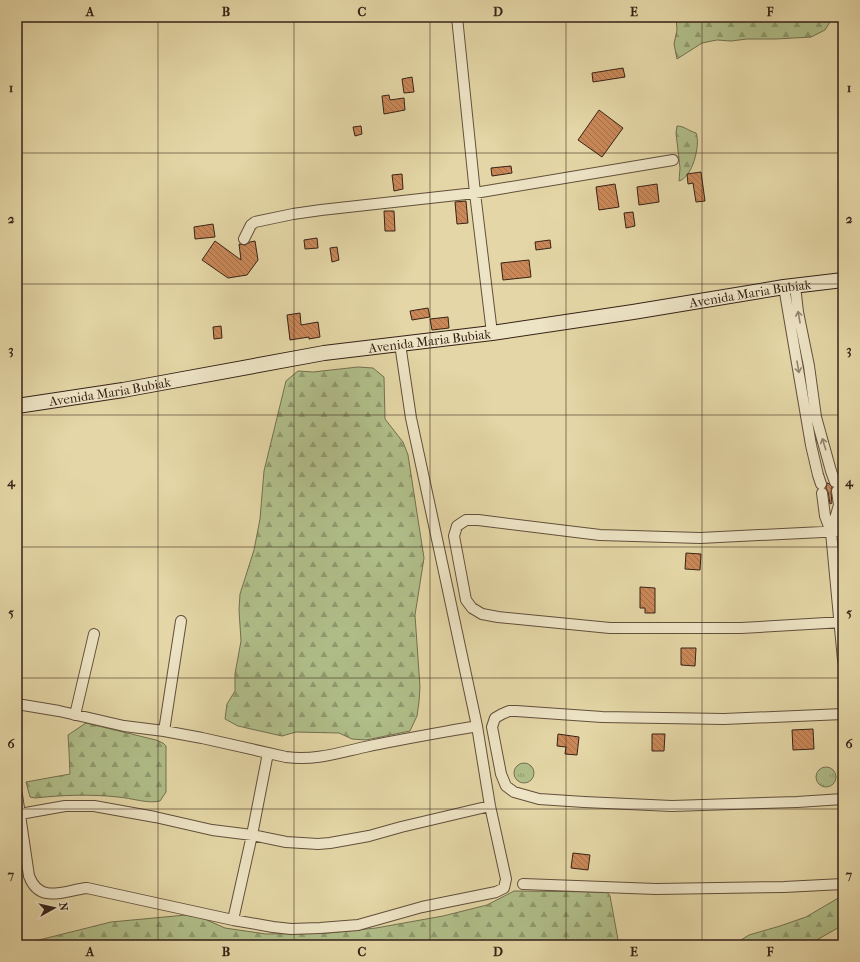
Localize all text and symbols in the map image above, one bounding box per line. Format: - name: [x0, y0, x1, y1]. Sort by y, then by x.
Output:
- text: A: [85, 4, 95, 19]
- text: B: [222, 4, 231, 19]
- text: C: [358, 4, 367, 19]
- text: D: [493, 4, 503, 19]
- text: E: [630, 4, 638, 19]
- text: F: [766, 4, 774, 19]
- text: 1: [9, 80, 14, 95]
- text: 1: [847, 80, 852, 95]
- text: 2: [8, 211, 15, 226]
- text: 2: [846, 211, 853, 226]
- street label: Avenida Maria Bubiak: [687, 277, 812, 311]
- one-way arrow: [795, 311, 803, 324]
- street label: Avenida Maria Bubiak: [367, 326, 492, 356]
- text: 3: [8, 342, 14, 358]
- text: 3: [846, 342, 852, 358]
- one-way arrow: [794, 360, 802, 373]
- street label: Avenida Maria Bubiak: [47, 374, 172, 409]
- one-way arrow: [820, 438, 827, 451]
- text: 4: [6, 474, 16, 490]
- text: 4: [844, 474, 854, 490]
- text: 5: [8, 605, 14, 620]
- text: 5: [846, 605, 852, 620]
- text: 6: [7, 736, 15, 751]
- text: 6: [845, 736, 853, 751]
- text: 7: [7, 867, 15, 882]
- text: 7: [845, 867, 853, 882]
- north arrow: [34, 888, 74, 928]
- text: N: [56, 902, 71, 912]
- text: A: [85, 944, 95, 959]
- text: B: [222, 944, 231, 959]
- text: C: [358, 944, 367, 959]
- text: D: [493, 944, 503, 959]
- text: E: [630, 944, 638, 959]
- text: F: [766, 944, 774, 959]

